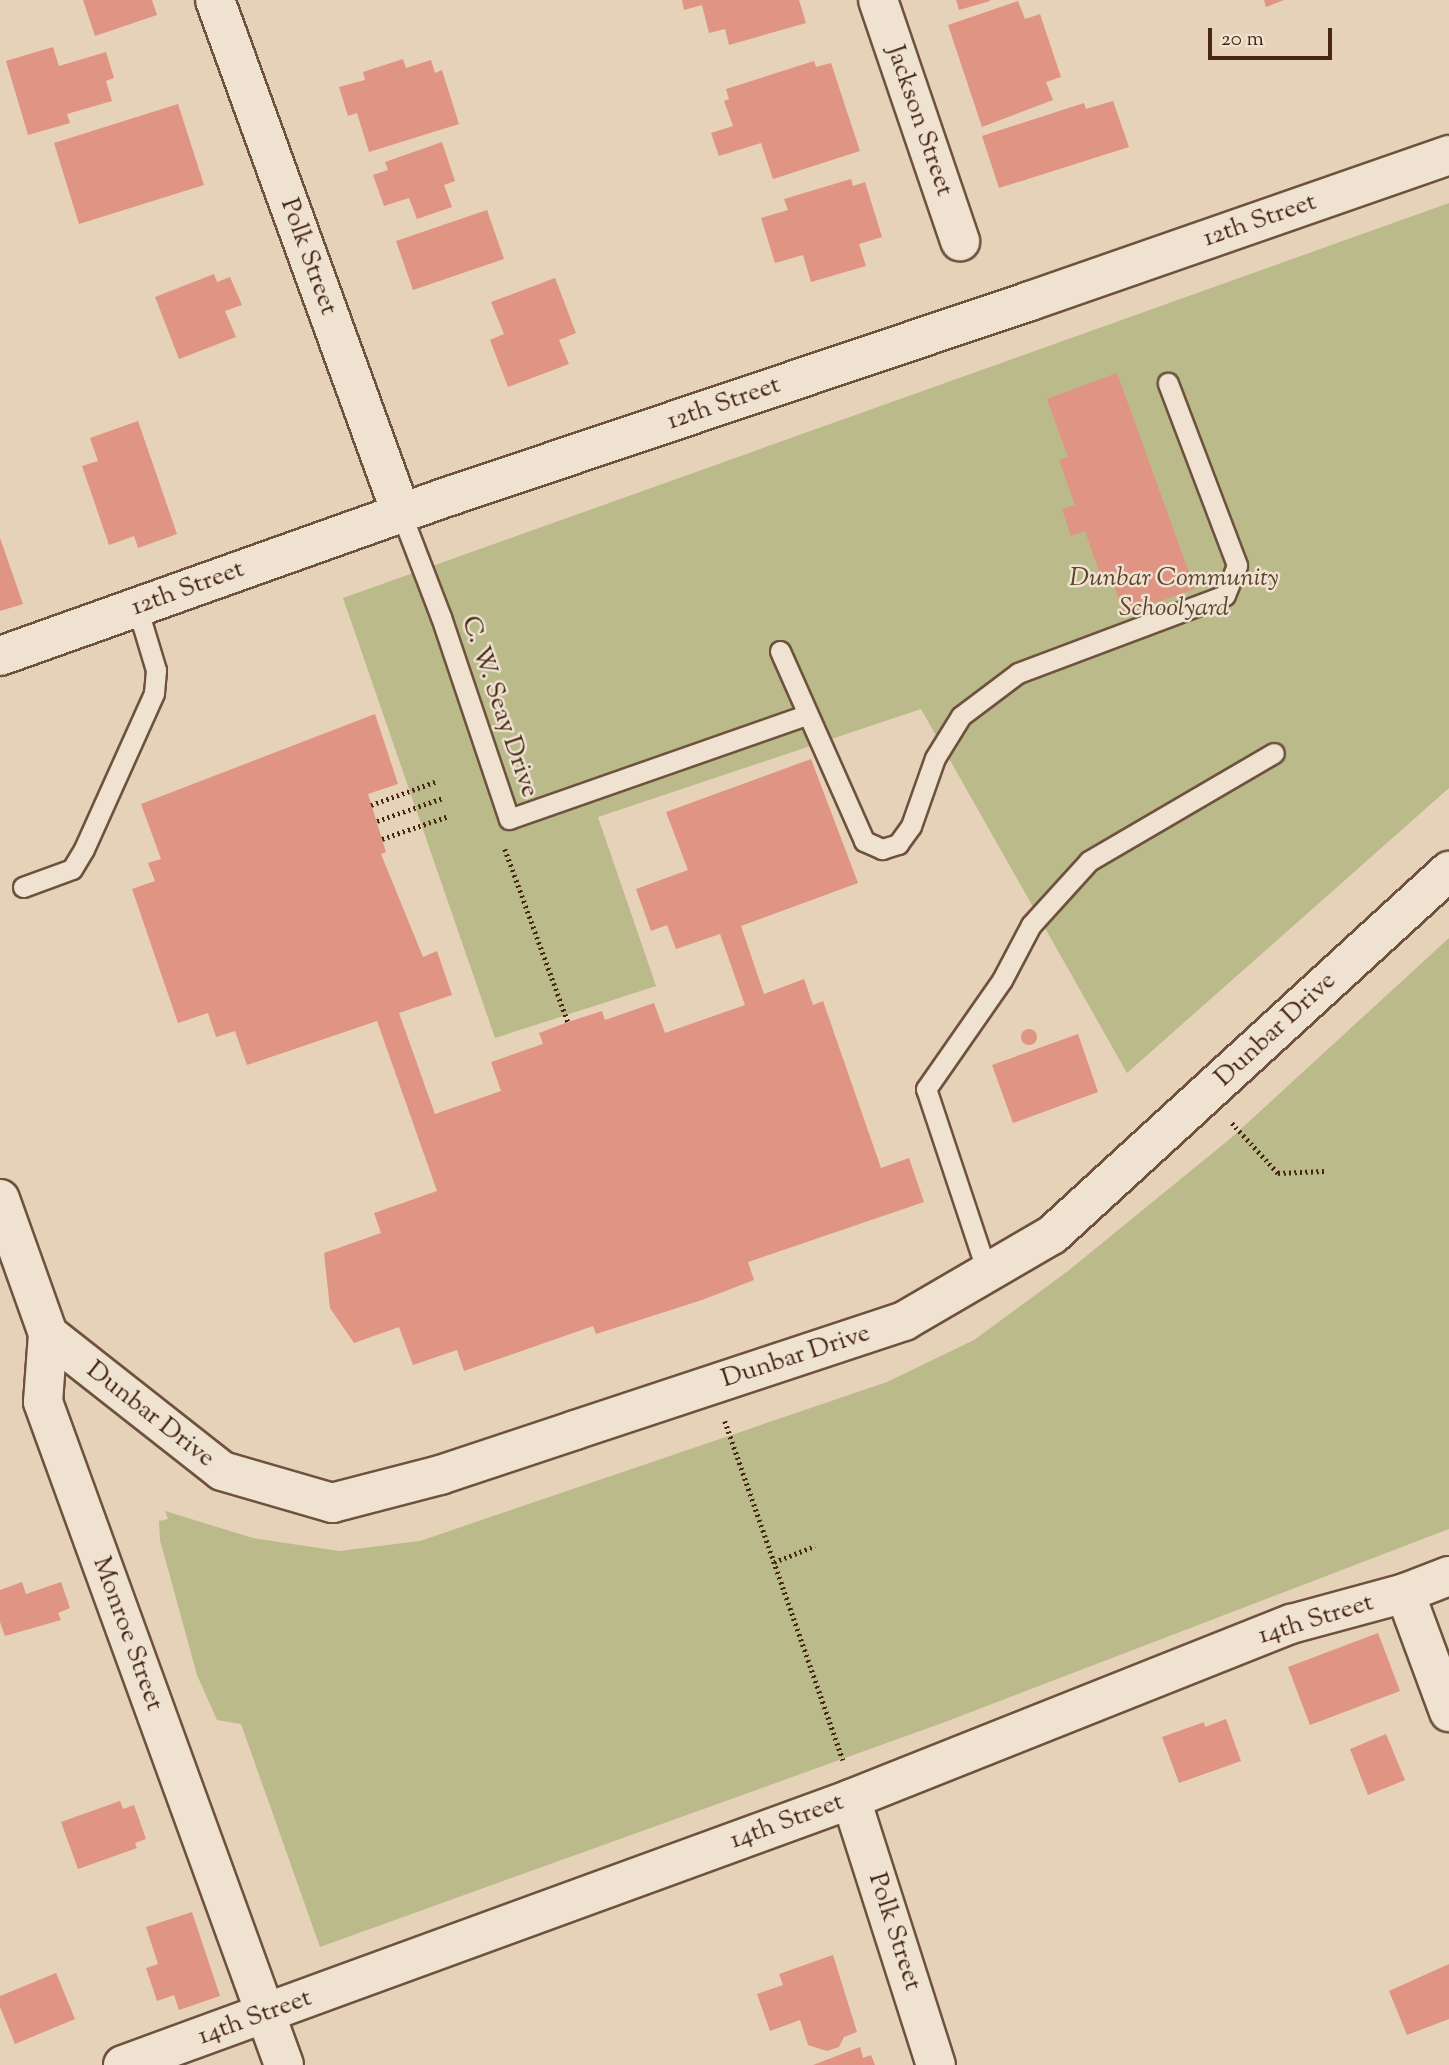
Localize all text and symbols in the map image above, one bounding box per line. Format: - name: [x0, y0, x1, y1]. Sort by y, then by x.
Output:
- scale bar: [1211, 14, 1335, 58]
- text: 20 m: [1221, 25, 1264, 55]
- street label: Jackson Street: [879, 41, 959, 201]
- street label: 12th Street: [1199, 187, 1321, 255]
- street label: Polk Street: [272, 194, 344, 320]
- street label: 12th Street: [663, 370, 785, 438]
- street label: 12th Street: [127, 554, 249, 624]
- park label: Dunbar Community Schoolyard: [1069, 563, 1279, 624]
- street label: C. W. Seay Drive: [453, 612, 545, 802]
- street label: Dunbar Drive: [1209, 966, 1343, 1094]
- street label: Dunbar Drive: [718, 1318, 874, 1396]
- street label: Dunbar Drive: [80, 1355, 220, 1475]
- street label: Monroe Street: [85, 1553, 169, 1715]
- street label: 14th Street: [1255, 1588, 1377, 1652]
- street label: 14th Street: [726, 1787, 848, 1857]
- street label: Polk Street: [860, 1869, 928, 1995]
- street label: 14th Street: [194, 1983, 316, 2053]

